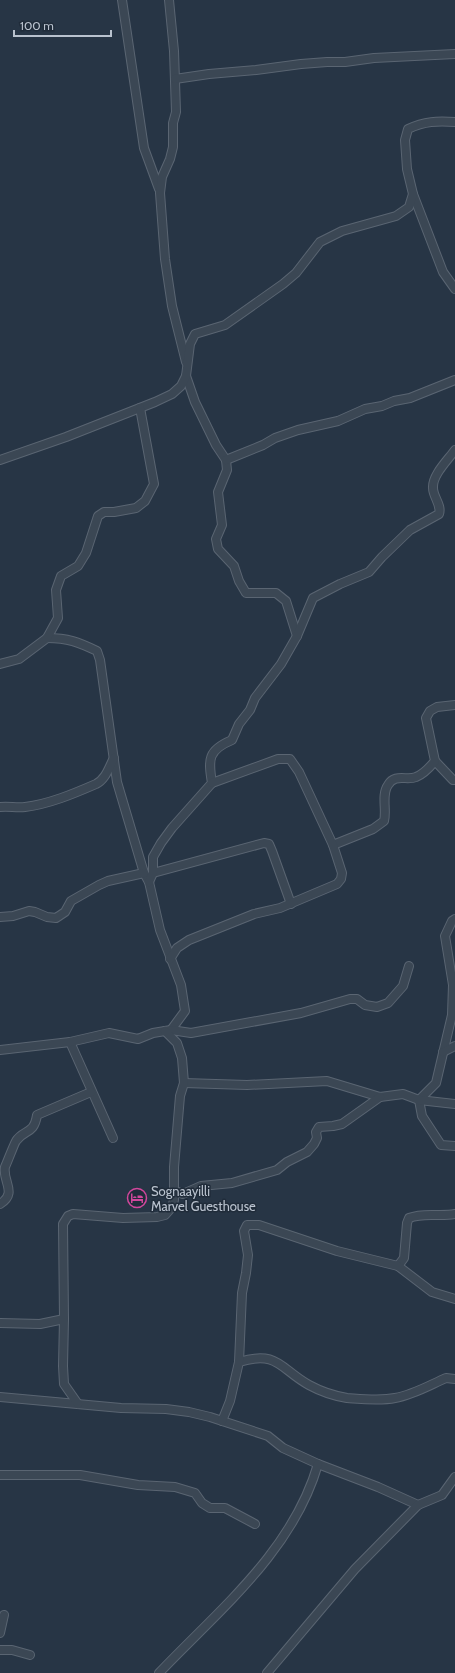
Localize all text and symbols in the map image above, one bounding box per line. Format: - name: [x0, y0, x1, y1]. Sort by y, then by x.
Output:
- scale bar: [14, 12, 111, 38]
- text: 100 m: [20, 18, 54, 33]
- place label: Sognaayilli Marvel Guesthouse: [151, 1183, 256, 1214]
- hotel icon: Sognaayilli Marvel Guesthouse: [126, 1187, 148, 1209]

